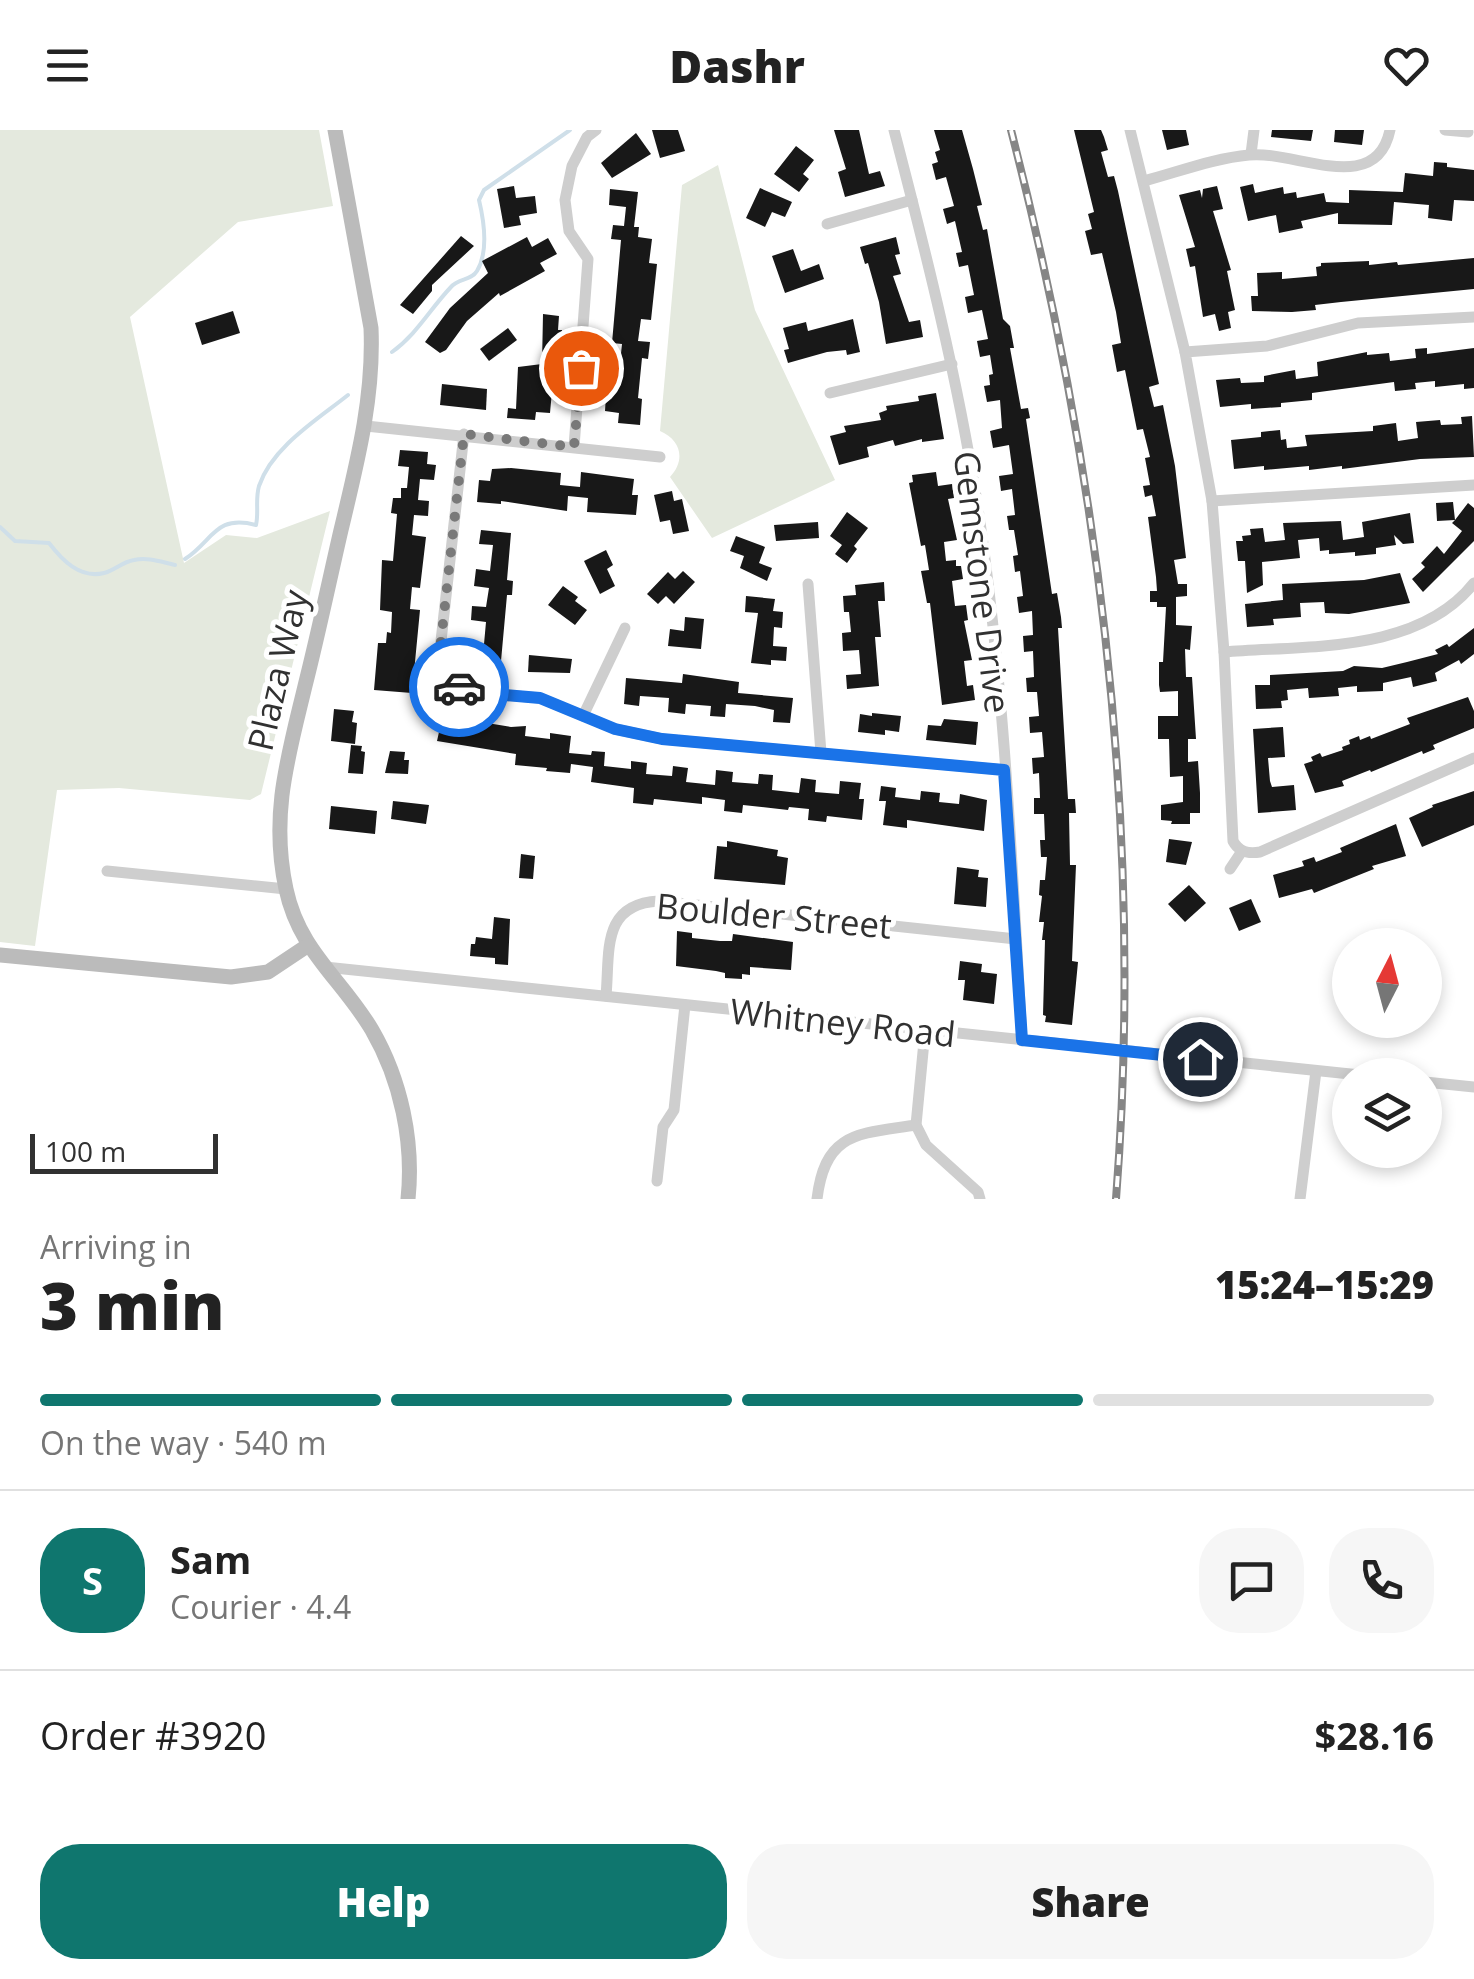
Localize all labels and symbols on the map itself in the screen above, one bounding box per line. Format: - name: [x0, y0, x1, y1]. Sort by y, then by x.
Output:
- pin: [539, 326, 624, 411]
- street label: Gemstone Drive: [944, 448, 1022, 716]
- street label: Plaza Way: [236, 585, 318, 755]
- courier: [409, 637, 509, 737]
- street label: Boulder Street: [654, 881, 894, 949]
- north arrow: [1332, 928, 1442, 1038]
- street label: Whitney Road: [728, 987, 958, 1057]
- pin: [1158, 1017, 1243, 1102]
- scale bar: [30, 1129, 218, 1174]

